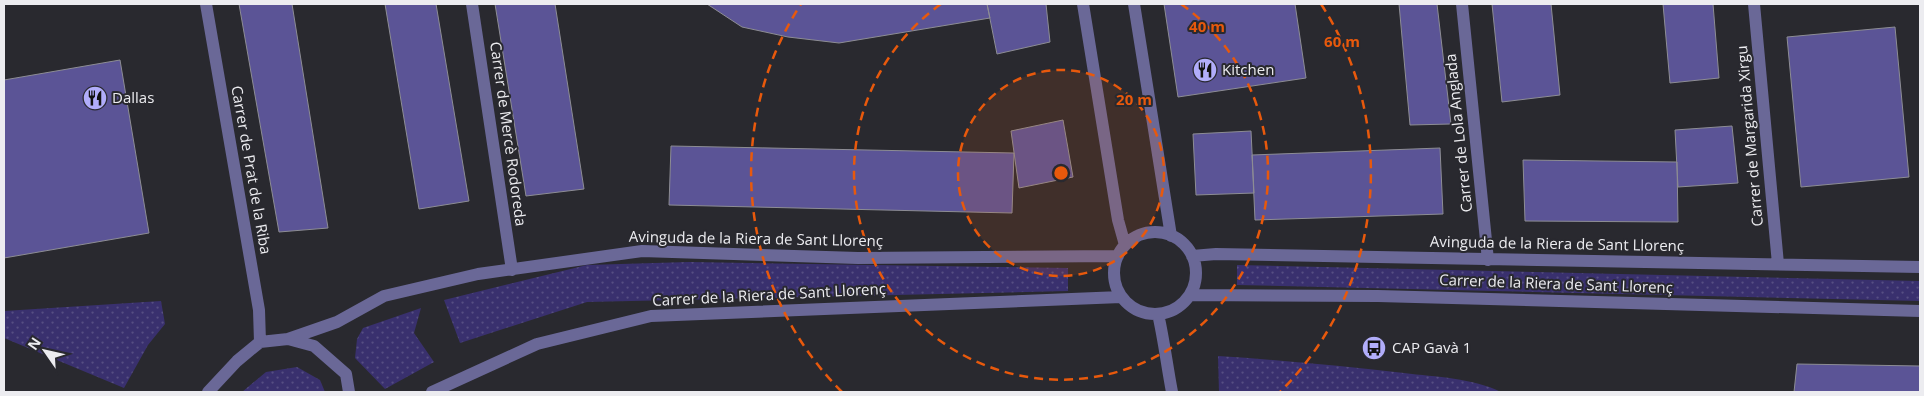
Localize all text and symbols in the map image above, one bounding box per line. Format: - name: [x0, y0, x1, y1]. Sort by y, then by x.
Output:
- text: 40 m: [1189, 16, 1225, 36]
- text: 60 m: [1324, 31, 1360, 51]
- street label: Carrer de Mercè Rodoreda: [486, 40, 532, 227]
- street label: Carrer de Margarida Xirgu: [1731, 45, 1767, 227]
- street label: Carrer de Lola Anglada: [1440, 53, 1476, 213]
- restaurant icon: Kitchen: [1192, 57, 1218, 83]
- place label: Kitchen: [1222, 59, 1274, 79]
- street label: Carrer de Prat de la Riba: [227, 84, 277, 256]
- restaurant icon: Dallas: [82, 85, 108, 111]
- place label: Dallas: [112, 87, 154, 107]
- text: 20 m: [1116, 89, 1152, 109]
- centre of rings: [1052, 164, 1070, 182]
- street label: Avinguda de la Riera de Sant Llorenç: [629, 226, 883, 250]
- street label: Avinguda de la Riera de Sant Llorenç: [1430, 231, 1684, 255]
- street label: Carrer de la Riera de Sant Llorenç: [1439, 269, 1673, 297]
- street label: Carrer de la Riera de Sant Llorenç: [652, 278, 886, 310]
- north arrow: [20, 326, 70, 376]
- text: N: [23, 333, 45, 353]
- bus stop icon: CAP Gavà 1: [1361, 335, 1387, 361]
- place label: CAP Gavà 1: [1392, 337, 1471, 357]

